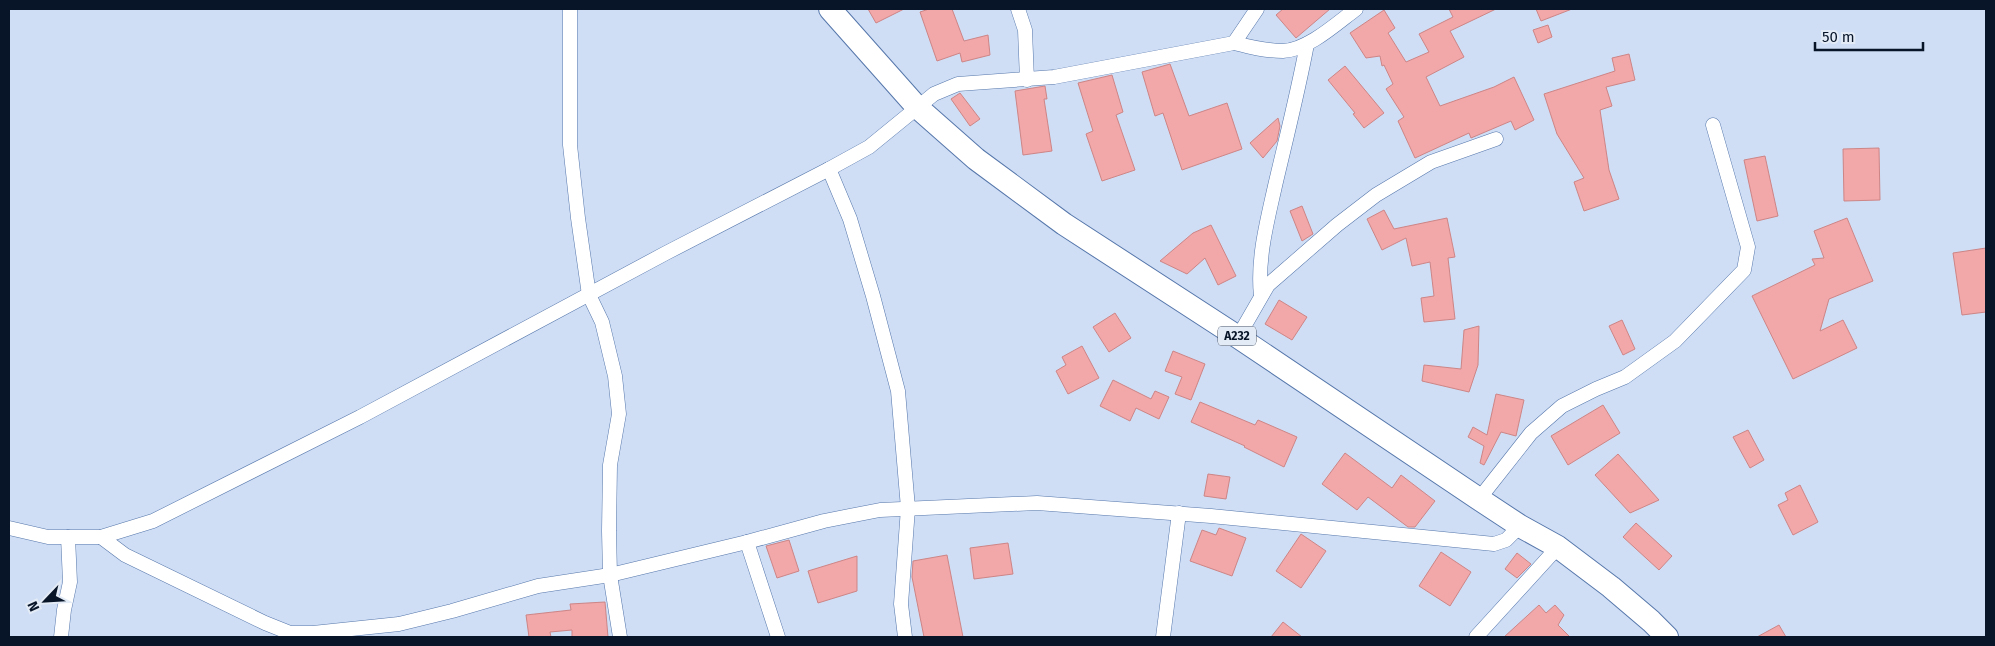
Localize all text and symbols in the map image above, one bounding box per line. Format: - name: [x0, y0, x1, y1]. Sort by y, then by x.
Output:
- scale bar: [1815, 20, 1922, 52]
- text: 50 m: [1822, 28, 1855, 46]
- road number: A232: [1218, 326, 1256, 346]
- north arrow: [20, 576, 70, 626]
- text: N: [24, 598, 43, 614]

